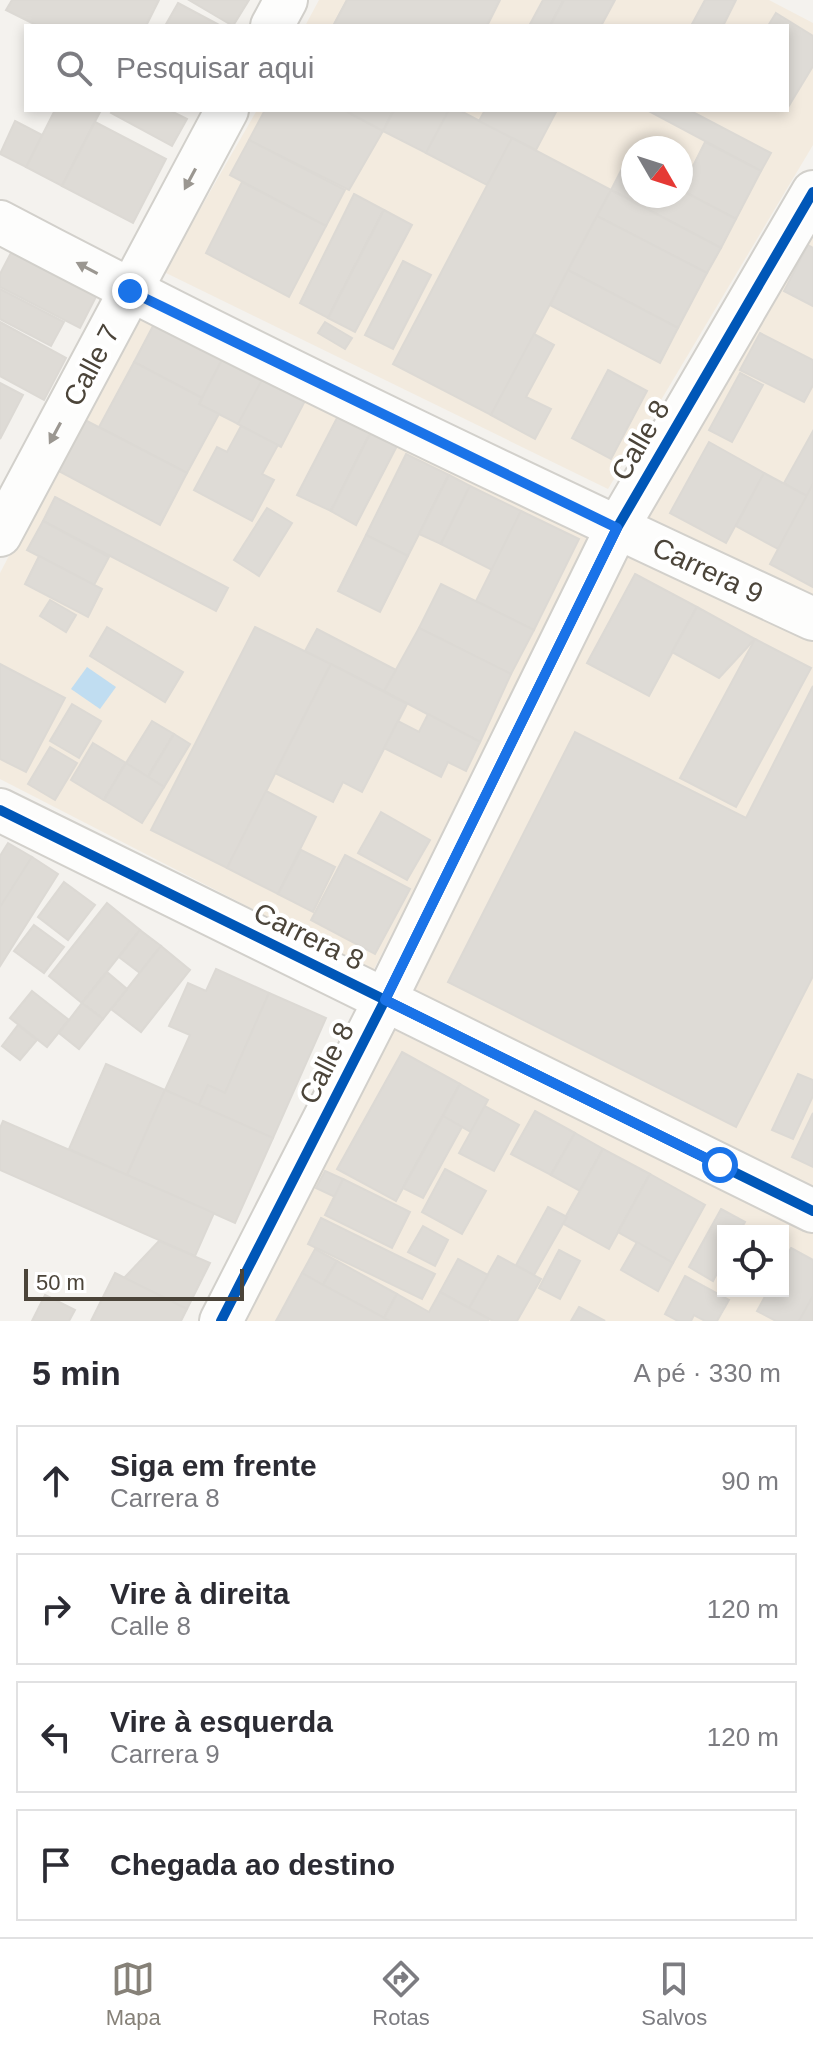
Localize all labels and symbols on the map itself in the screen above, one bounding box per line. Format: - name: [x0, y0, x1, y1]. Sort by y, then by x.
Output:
- north arrow: [621, 136, 693, 208]
- one-way arrow: [184, 167, 197, 190]
- one-way arrow: [76, 262, 99, 275]
- route end: [112, 273, 148, 309]
- street label: Calle 7: [57, 319, 126, 411]
- street label: Calle 8: [605, 395, 676, 486]
- one-way arrow: [48, 421, 61, 444]
- street label: Carrera 9: [648, 531, 768, 609]
- street label: Carrera 8: [249, 897, 369, 976]
- street label: Calle 8: [293, 1017, 360, 1109]
- route start: [702, 1147, 738, 1183]
- scale bar: [24, 1265, 244, 1301]

